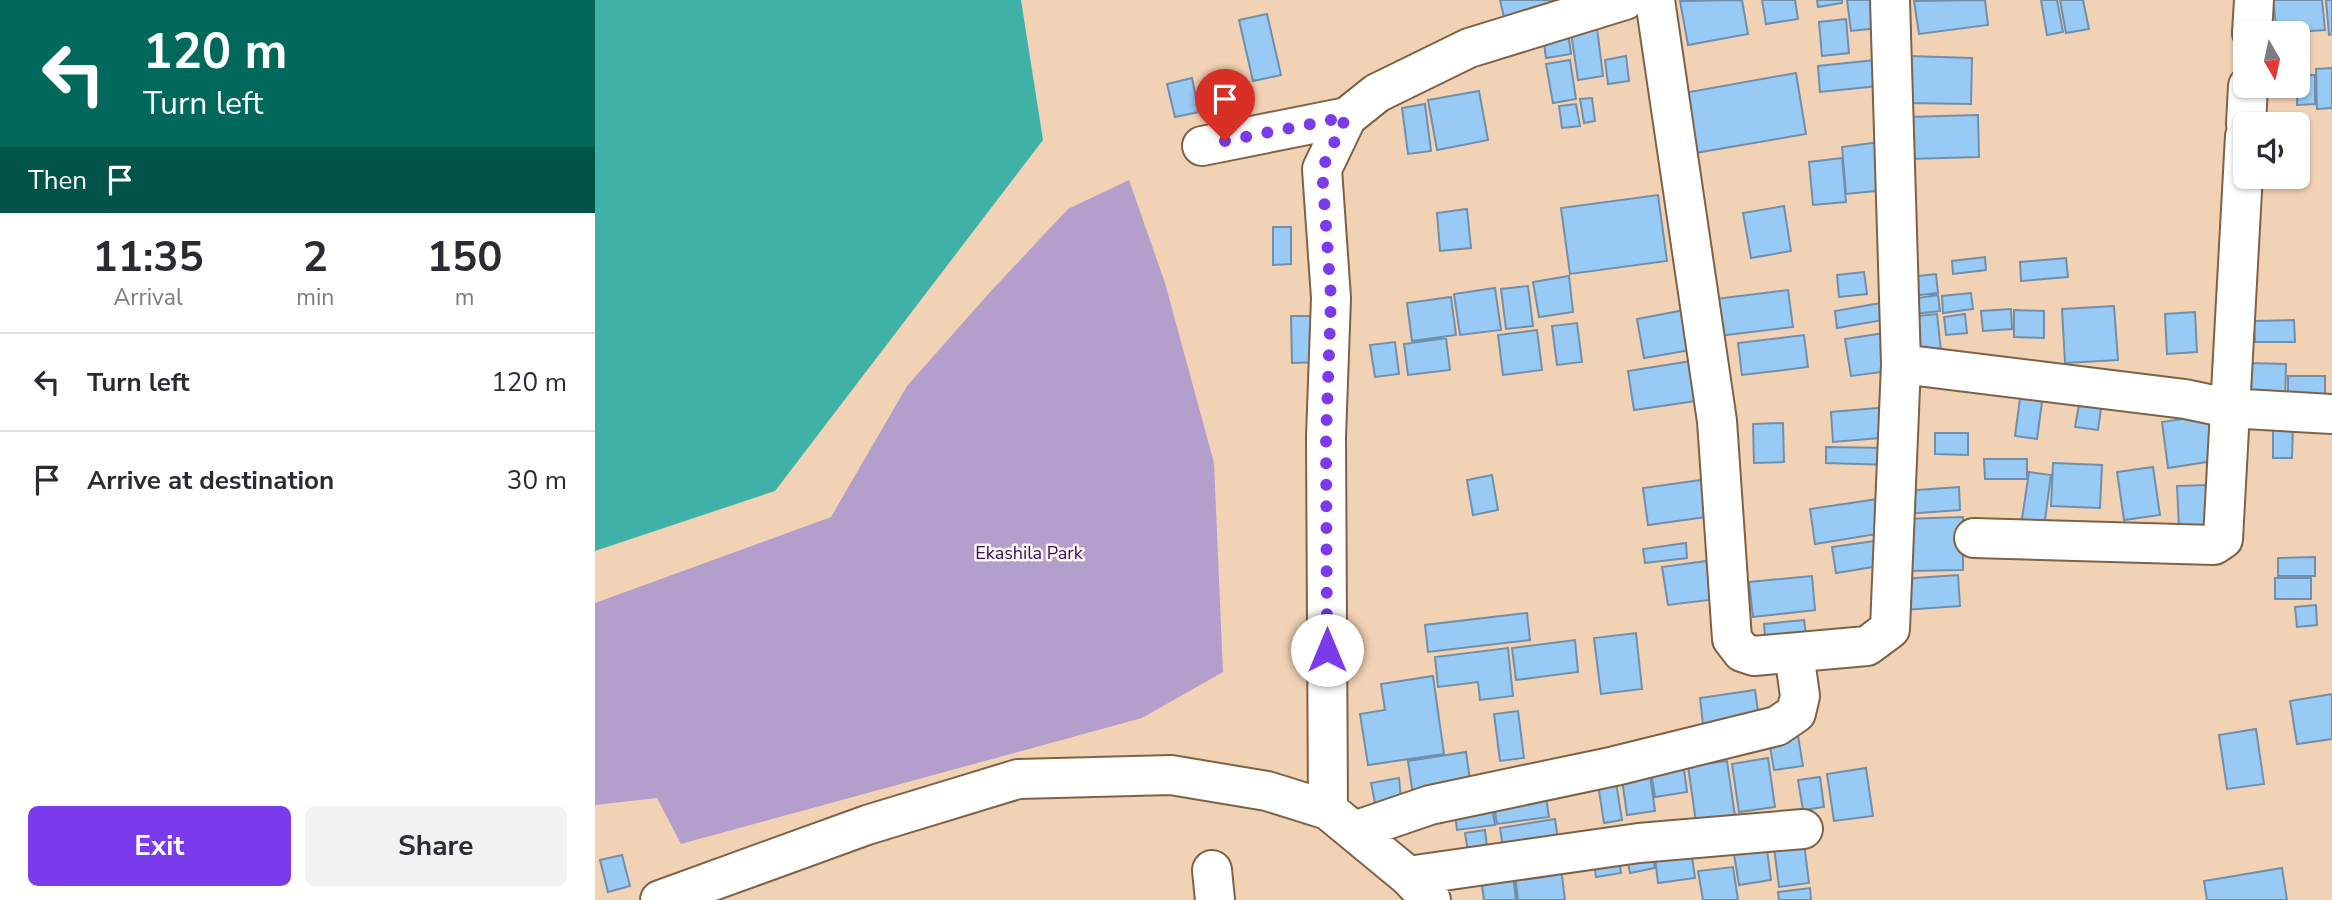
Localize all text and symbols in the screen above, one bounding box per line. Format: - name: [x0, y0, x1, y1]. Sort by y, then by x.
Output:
- text: 120 m: [143, 18, 287, 85]
- north arrow: [2233, 21, 2310, 98]
- map controls: [2233, 21, 2310, 189]
- icon: left: [28, 28, 119, 119]
- pin: [1195, 69, 1255, 141]
- icon: arrive: [1206, 80, 1244, 118]
- text: Turn left: [143, 82, 263, 125]
- button: sound: [2233, 112, 2310, 189]
- icon: arrive: [101, 161, 139, 199]
- text: Then: [28, 163, 87, 198]
- text: 11:35: [93, 229, 204, 286]
- text: 2: [303, 229, 328, 286]
- text: 150: [427, 229, 502, 286]
- text: Arrival: [114, 282, 183, 313]
- text: min: [296, 282, 334, 313]
- text: m: [455, 282, 475, 313]
- icon: left: [28, 363, 66, 401]
- text: Turn left: [87, 365, 190, 400]
- text: 120 m: [491, 365, 567, 400]
- icon: arrive: [28, 461, 66, 499]
- text: Arrive at destination: [87, 463, 334, 498]
- text: 30 m: [507, 463, 567, 498]
- park label: Ekashila Park: [975, 541, 1084, 565]
- position arrow: [1290, 613, 1364, 687]
- button: Exit: [28, 806, 291, 886]
- button: Share: [305, 806, 567, 886]

